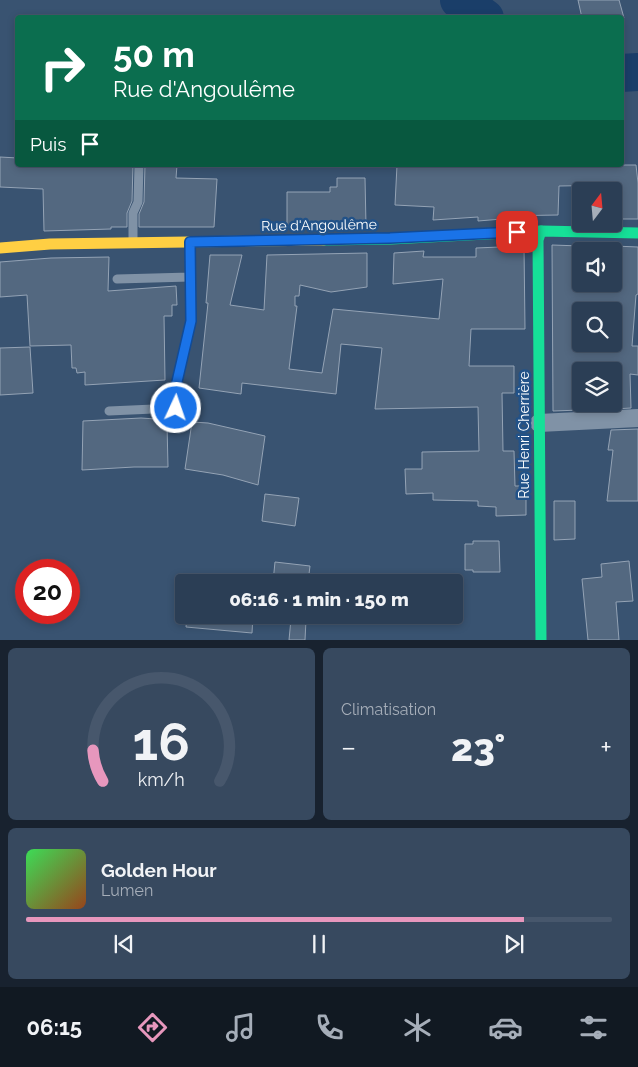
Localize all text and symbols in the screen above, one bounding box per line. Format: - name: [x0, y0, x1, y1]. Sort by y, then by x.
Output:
- text: 50 m: [113, 34, 195, 75]
- icon: right: [30, 35, 95, 100]
- text: Rue d'Angoulême: [113, 76, 295, 102]
- icon: arrive: [76, 130, 104, 158]
- text: Puis: [30, 133, 66, 155]
- north arrow: [572, 182, 622, 232]
- map controls: [572, 182, 622, 412]
- pin: [496, 211, 538, 253]
- street label: Rue d'Angoulême: [261, 216, 377, 234]
- icon: arrive: [503, 218, 531, 246]
- button: sound: [572, 242, 622, 292]
- button: search: [572, 302, 622, 352]
- button: layers: [572, 362, 622, 412]
- street label: Rue Henri Cherrière: [516, 371, 532, 499]
- position arrow: [149, 381, 201, 433]
- speed limit sign: 20: [15, 559, 80, 624]
- text: 06:16 · 1 min · 150 m: [229, 588, 409, 610]
- text: Climatisation: [341, 700, 436, 719]
- text: 16: [133, 711, 190, 772]
- text: 23°: [451, 725, 505, 770]
- text: −: [341, 731, 356, 764]
- text: +: [600, 731, 612, 764]
- text: km/h: [138, 769, 185, 790]
- text: Golden Hour: [101, 859, 217, 881]
- text: Lumen: [101, 881, 153, 900]
- icon: previous: [110, 930, 138, 958]
- icon: pause: [305, 930, 333, 958]
- icon: next: [500, 930, 528, 958]
- icon: directions: [135, 1010, 170, 1045]
- icon: music: [223, 1010, 258, 1045]
- icon: phone: [312, 1010, 347, 1045]
- icon: climate: [400, 1010, 435, 1045]
- icon: car: [488, 1010, 523, 1045]
- icon: filters: [576, 1010, 611, 1045]
- text: 06:15: [27, 1014, 82, 1040]

